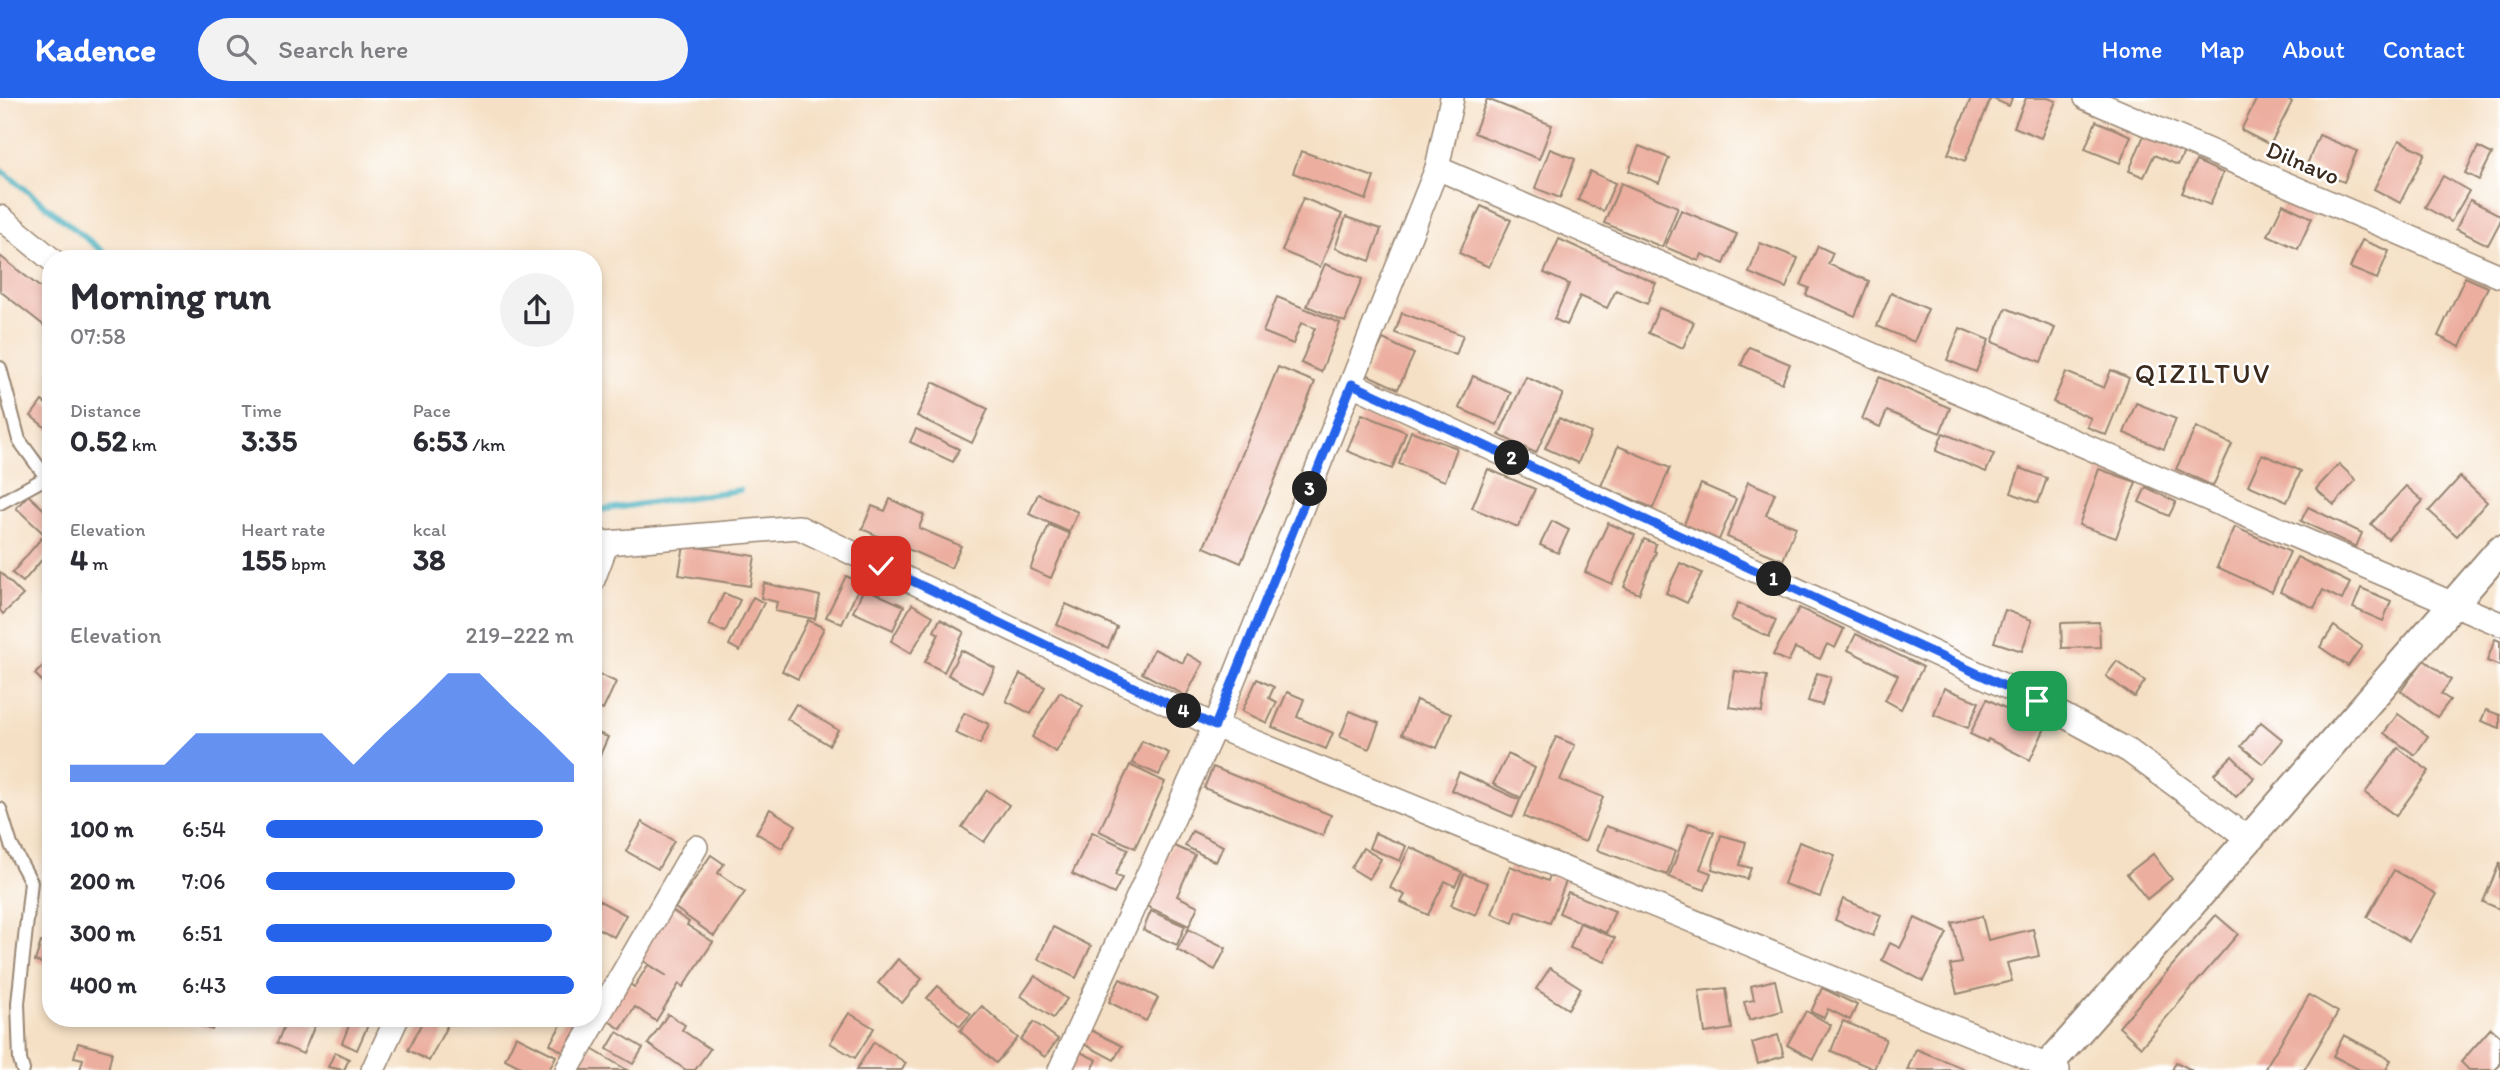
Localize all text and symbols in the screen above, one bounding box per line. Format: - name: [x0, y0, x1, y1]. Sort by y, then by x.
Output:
- search box: [198, 18, 688, 81]
- text: Kadence: [35, 30, 156, 69]
- icon: search: [222, 30, 260, 68]
- text: Search here: [278, 33, 409, 65]
- text: Home: [2102, 35, 2162, 64]
- text: Map: [2200, 35, 2244, 64]
- text: About: [2282, 35, 2345, 64]
- text: Contact: [2383, 35, 2465, 64]
- street label: Dilnavo: [2262, 134, 2344, 191]
- text: Morning run: [70, 273, 271, 319]
- button: share: [500, 273, 574, 347]
- text: 07:58: [70, 322, 126, 350]
- district label: QIZILTUV: [2135, 356, 2271, 390]
- text: Distance: [70, 399, 141, 422]
- text: Time: [241, 399, 282, 422]
- text: Pace: [413, 399, 451, 422]
- text: 0.52: [70, 422, 127, 459]
- text: 3:35: [241, 422, 297, 459]
- text: 6:53: [413, 422, 468, 459]
- text: km: [127, 433, 157, 456]
- text: /km: [468, 433, 505, 456]
- pin: 2: [1494, 440, 1530, 476]
- text: 2: [1507, 446, 1517, 469]
- pin: 3: [1292, 472, 1328, 506]
- text: 3: [1304, 477, 1315, 500]
- text: Elevation: [70, 518, 146, 541]
- text: Heart rate: [241, 518, 325, 541]
- text: kcal: [413, 518, 446, 541]
- pin: [851, 536, 911, 596]
- text: 4: [70, 541, 88, 578]
- text: 155: [241, 541, 287, 578]
- text: 38: [413, 541, 445, 578]
- icon: check: [862, 547, 900, 585]
- text: m: [88, 552, 108, 575]
- text: bpm: [287, 552, 326, 575]
- pin: 1: [1756, 561, 1792, 596]
- text: 1: [1769, 567, 1778, 590]
- text: Elevation: [70, 621, 161, 649]
- text: 219–222 m: [466, 621, 574, 649]
- pin: [2007, 671, 2067, 731]
- icon: arrive: [2018, 682, 2056, 720]
- pin: 4: [1166, 694, 1202, 728]
- text: 4: [1178, 699, 1189, 722]
- text: 100 m: [70, 815, 134, 843]
- text: 6:54: [182, 815, 226, 843]
- text: 200 m: [70, 867, 135, 895]
- text: 7:06: [182, 867, 225, 895]
- text: 300 m: [70, 919, 135, 947]
- text: 6:51: [182, 919, 223, 947]
- text: 400 m: [70, 971, 137, 999]
- text: 6:43: [182, 971, 226, 999]

